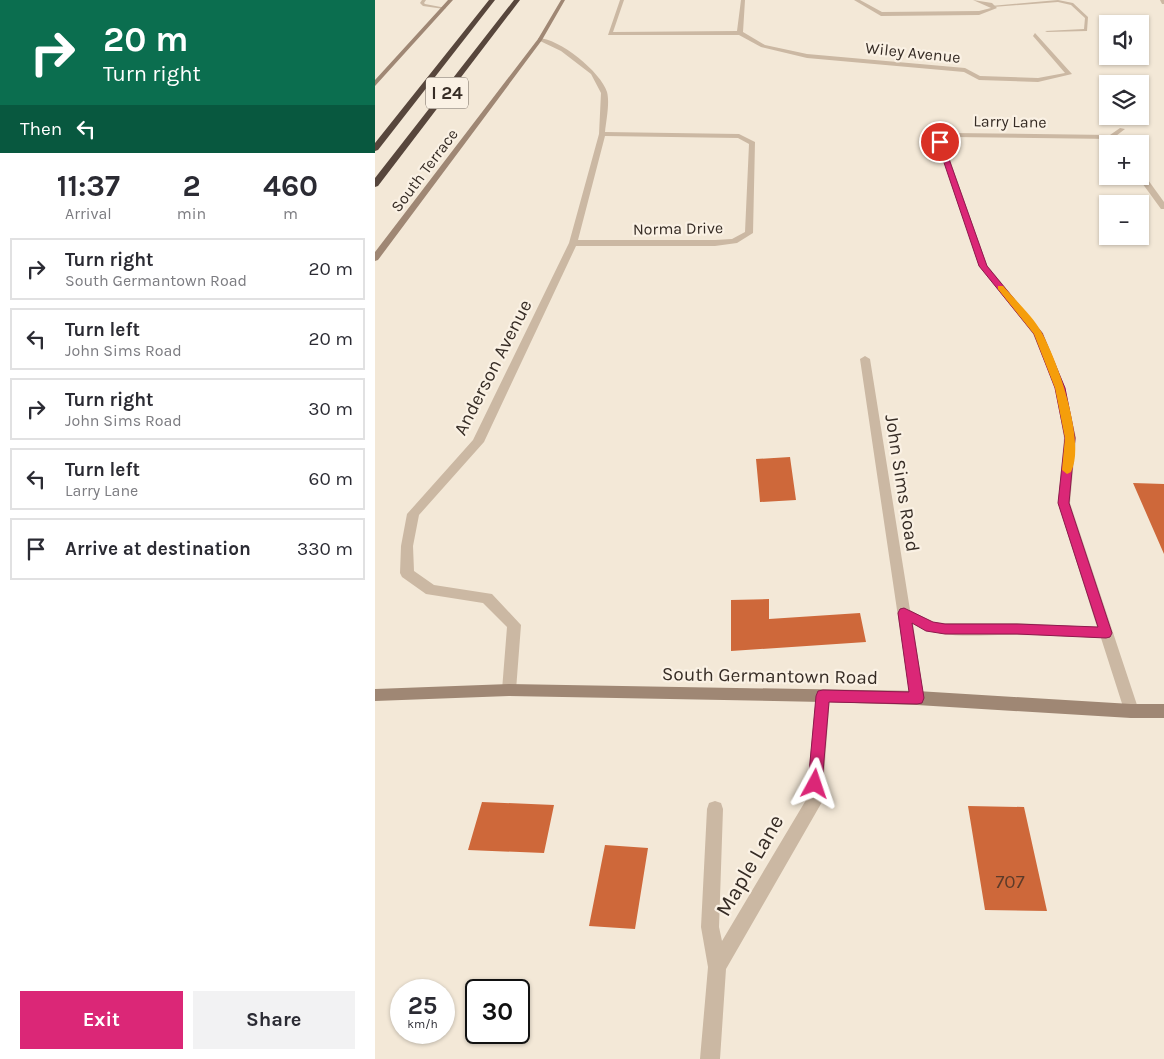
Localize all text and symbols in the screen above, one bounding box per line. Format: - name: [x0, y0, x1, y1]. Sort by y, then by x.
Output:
- map controls: [1099, 15, 1149, 245]
- button: sound: [1099, 15, 1149, 65]
- text: 20 m: [103, 19, 188, 60]
- icon: right: [20, 20, 85, 85]
- street label: Wiley Avenue: [864, 38, 962, 67]
- text: Turn right: [103, 61, 201, 87]
- button: layers: [1099, 75, 1149, 125]
- road number: I 24: [426, 78, 468, 109]
- street label: Larry Lane: [973, 111, 1047, 132]
- icon: left: [72, 115, 100, 143]
- text: Then: [20, 118, 62, 140]
- pin: [919, 121, 961, 163]
- street label: South Terrace: [387, 125, 462, 216]
- icon: arrive: [926, 128, 954, 156]
- button: +: [1099, 135, 1149, 185]
- text: 11:37: [57, 168, 120, 204]
- text: 2: [182, 168, 201, 204]
- text: 460: [263, 168, 318, 204]
- button: −: [1099, 195, 1149, 245]
- text: Arrival: [65, 204, 112, 223]
- text: min: [177, 204, 206, 223]
- text: m: [283, 204, 298, 223]
- street label: Norma Drive: [633, 218, 723, 239]
- text: Turn right: [65, 249, 154, 271]
- icon: right: [22, 255, 50, 283]
- text: 20 m: [308, 258, 353, 280]
- text: South Germantown Road: [65, 271, 247, 290]
- street label: Anderson Avenue: [449, 296, 537, 439]
- text: Turn left: [65, 319, 140, 341]
- icon: left: [22, 325, 50, 353]
- text: 20 m: [308, 328, 353, 350]
- text: John Sims Road: [65, 341, 182, 360]
- text: Turn right: [65, 389, 154, 411]
- icon: right: [22, 395, 50, 423]
- text: 30 m: [308, 398, 353, 420]
- text: John Sims Road: [65, 411, 182, 430]
- street label: John Sims Road: [880, 413, 924, 553]
- text: Turn left: [65, 459, 140, 481]
- icon: left: [22, 465, 50, 493]
- text: 60 m: [309, 468, 353, 490]
- text: Larry Lane: [65, 481, 138, 500]
- icon: arrive: [22, 535, 50, 563]
- text: Arrive at destination: [65, 538, 251, 560]
- text: 330 m: [297, 538, 353, 560]
- street label: South Germantown Road: [662, 663, 878, 689]
- position arrow: [788, 757, 840, 809]
- street label: Maple Lane: [710, 810, 789, 921]
- house number: 707: [995, 871, 1025, 893]
- speed limit sign: 30: [465, 979, 530, 1044]
- button: Exit: [20, 991, 183, 1049]
- button: Share: [193, 991, 355, 1049]
- text: 25: [408, 991, 437, 1020]
- text: km/h: [407, 1017, 438, 1031]

